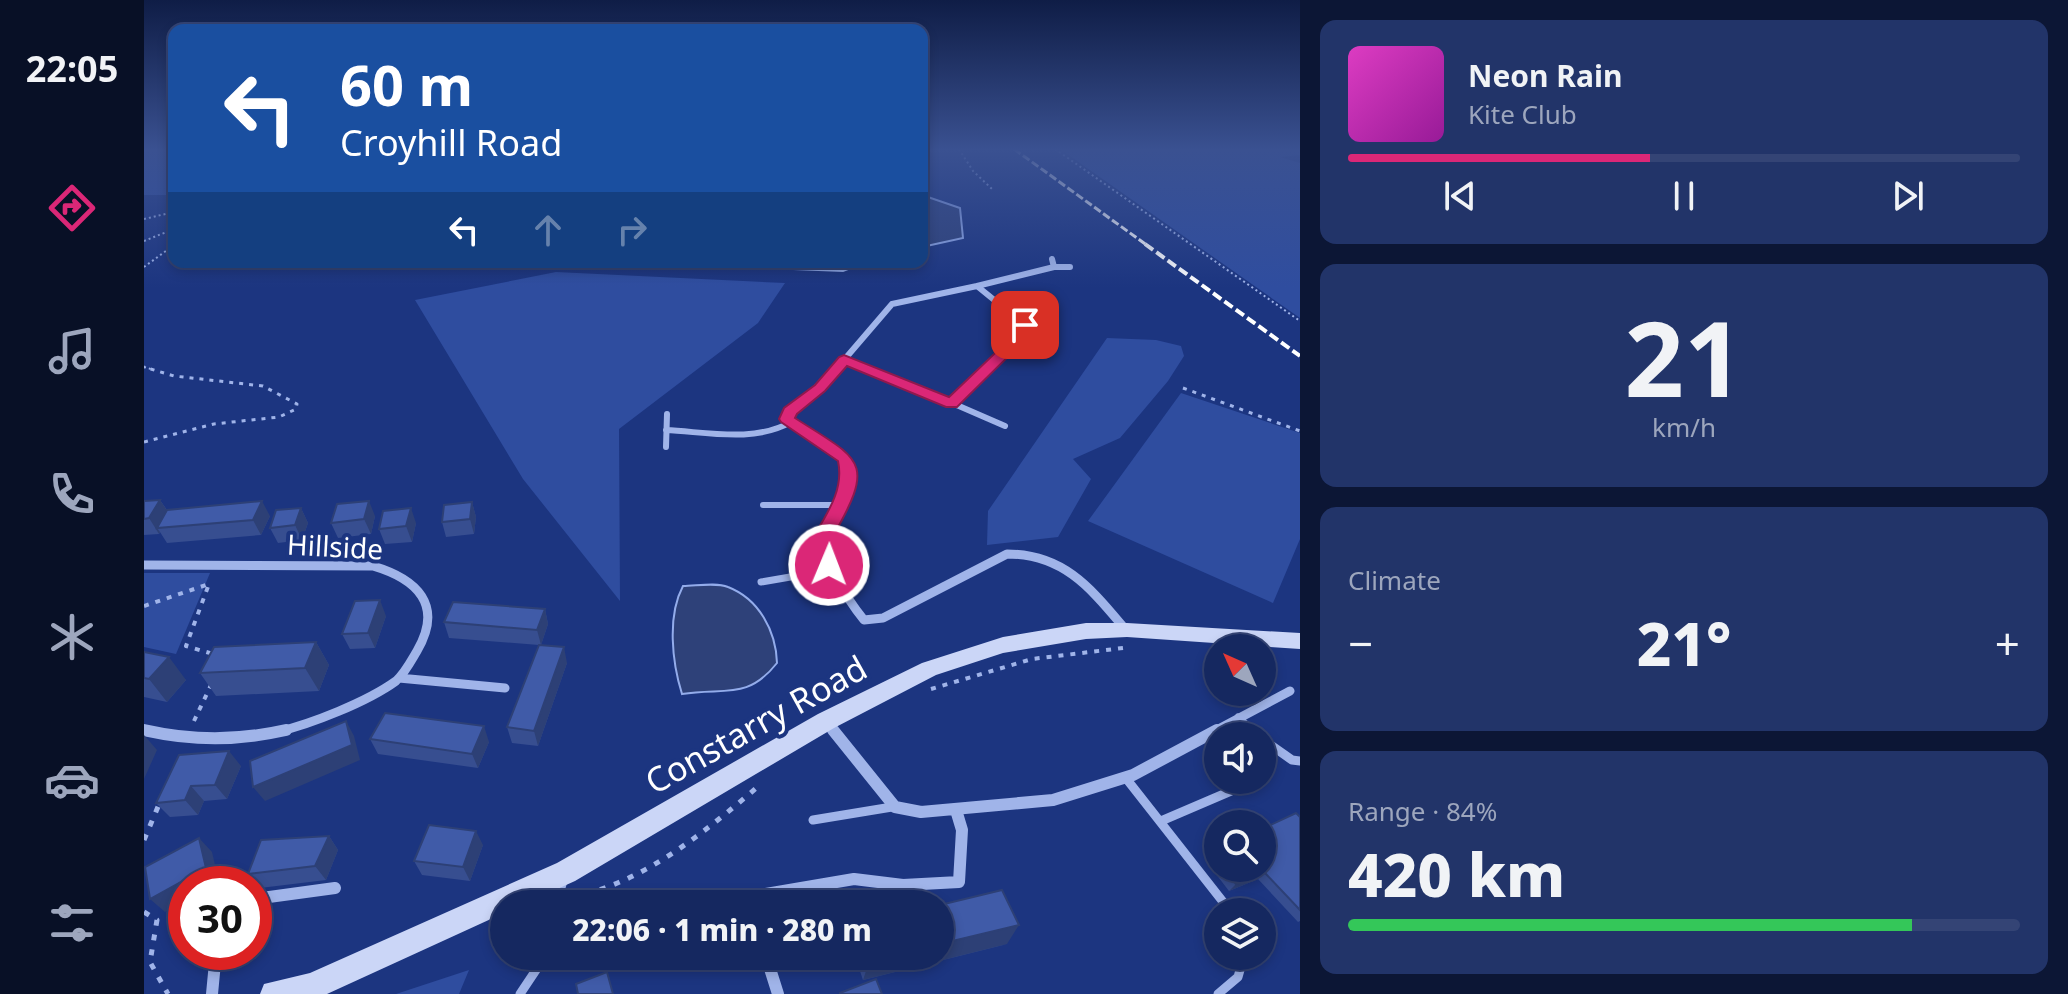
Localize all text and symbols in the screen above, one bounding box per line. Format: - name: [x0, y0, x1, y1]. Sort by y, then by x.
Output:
- text: 22:05: [26, 44, 118, 93]
- text: 60 m: [340, 46, 473, 122]
- text: Neon Rain: [1468, 55, 1622, 96]
- icon: left: [208, 56, 312, 160]
- text: Kite Club: [1468, 96, 1577, 132]
- text: Croyhill Road: [340, 118, 562, 167]
- icon: previous: [1438, 174, 1482, 218]
- icon: pause: [1662, 174, 1706, 218]
- icon: next: [1886, 174, 1930, 218]
- icon: directions: [44, 180, 100, 236]
- icon: left: [442, 208, 486, 252]
- icon: ahead: [526, 208, 570, 252]
- icon: right: [610, 208, 654, 252]
- text: 21: [1625, 286, 1743, 427]
- pin: [991, 291, 1059, 359]
- icon: arrive: [1003, 303, 1047, 347]
- icon: music: [44, 323, 100, 379]
- text: km/h: [1652, 409, 1716, 445]
- icon: phone: [44, 466, 100, 522]
- position arrow: [787, 523, 871, 607]
- street label: Hillside: [286, 525, 384, 567]
- text: Climate: [1348, 562, 1441, 598]
- text: 21°: [1637, 602, 1731, 684]
- icon: climate: [44, 609, 100, 665]
- text: −: [1348, 613, 1373, 673]
- text: +: [1995, 613, 2020, 673]
- north arrow: [1204, 634, 1276, 706]
- map controls: [1204, 634, 1276, 970]
- street label: Constarry Road: [636, 644, 875, 804]
- button: sound: [1204, 722, 1276, 794]
- icon: car: [44, 752, 100, 808]
- text: Range · 84%: [1348, 793, 1497, 829]
- button: search: [1204, 810, 1276, 882]
- text: 420 km: [1348, 833, 1565, 915]
- speed limit sign: 30: [168, 866, 272, 970]
- icon: filters: [44, 895, 100, 951]
- button: layers: [1204, 898, 1276, 970]
- text: 22:06 · 1 min · 280 m: [572, 909, 872, 950]

